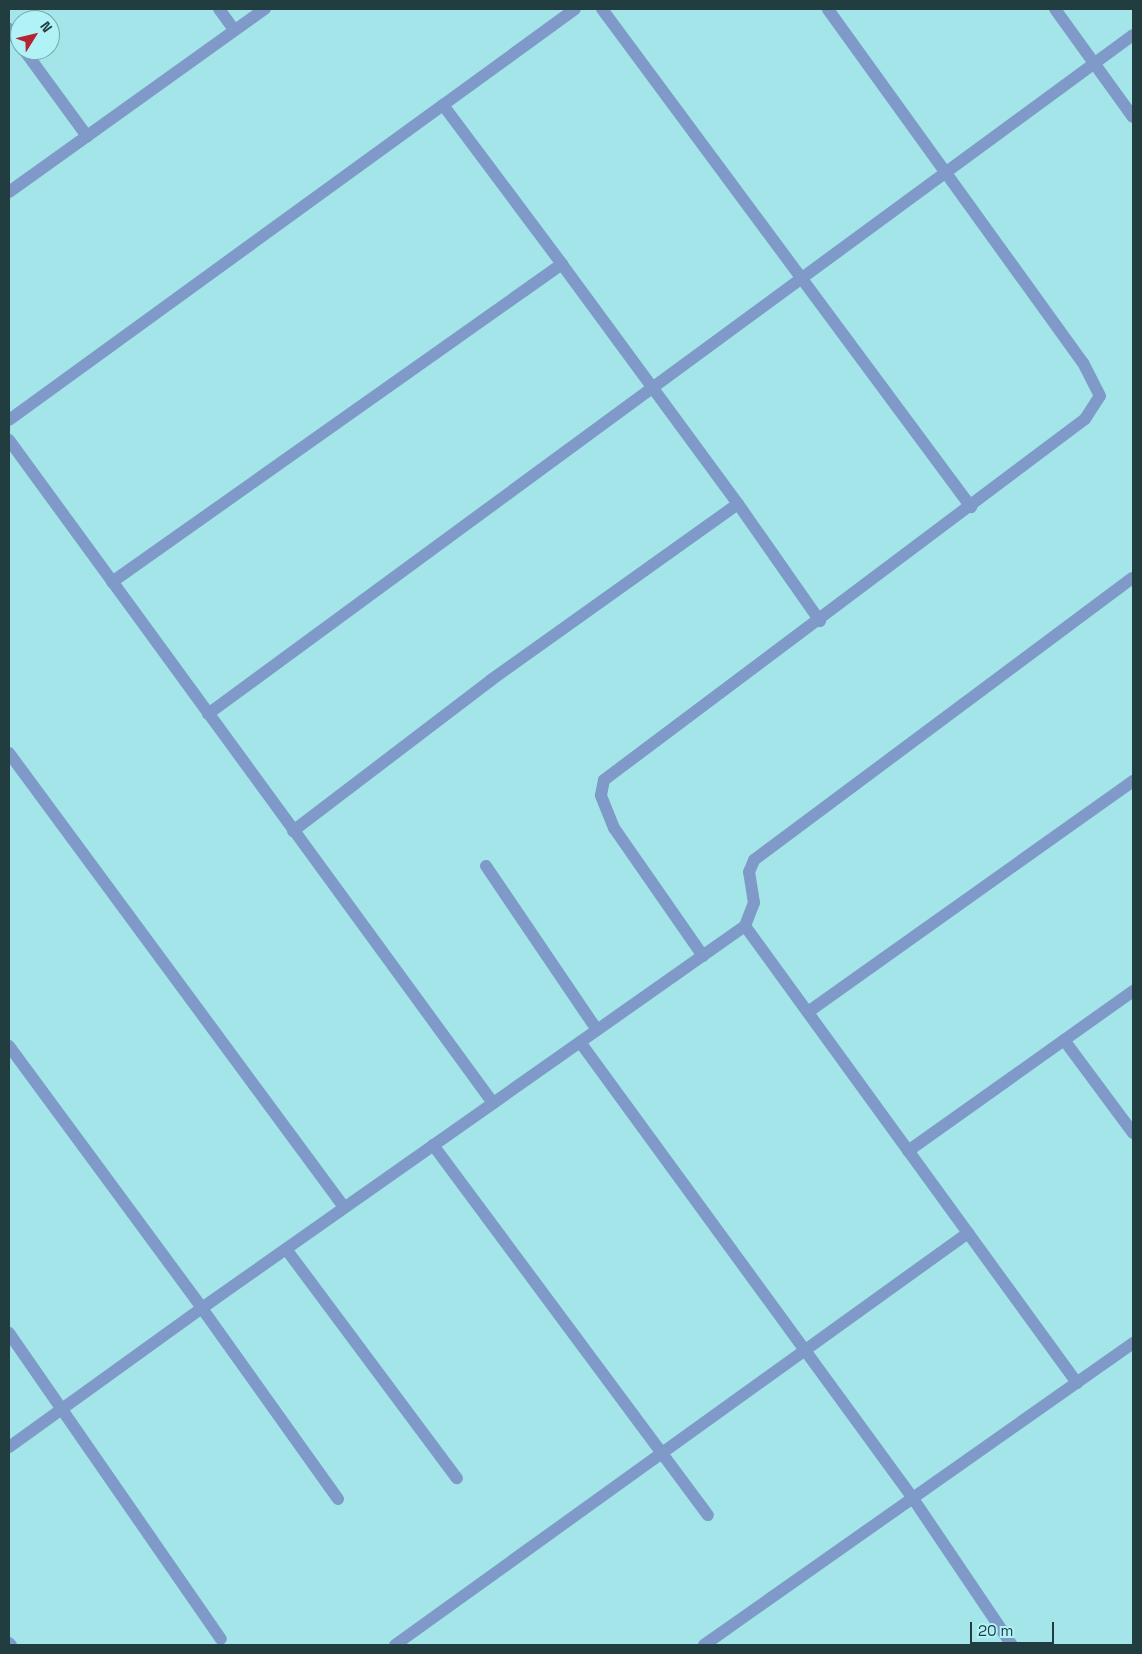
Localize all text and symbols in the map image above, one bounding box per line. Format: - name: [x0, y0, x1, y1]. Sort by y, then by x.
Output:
- north arrow: [10, 10, 60, 60]
- text: N: [36, 18, 56, 36]
- scale bar: [972, 1612, 1056, 1644]
- text: 20 m: [978, 1621, 1013, 1640]

